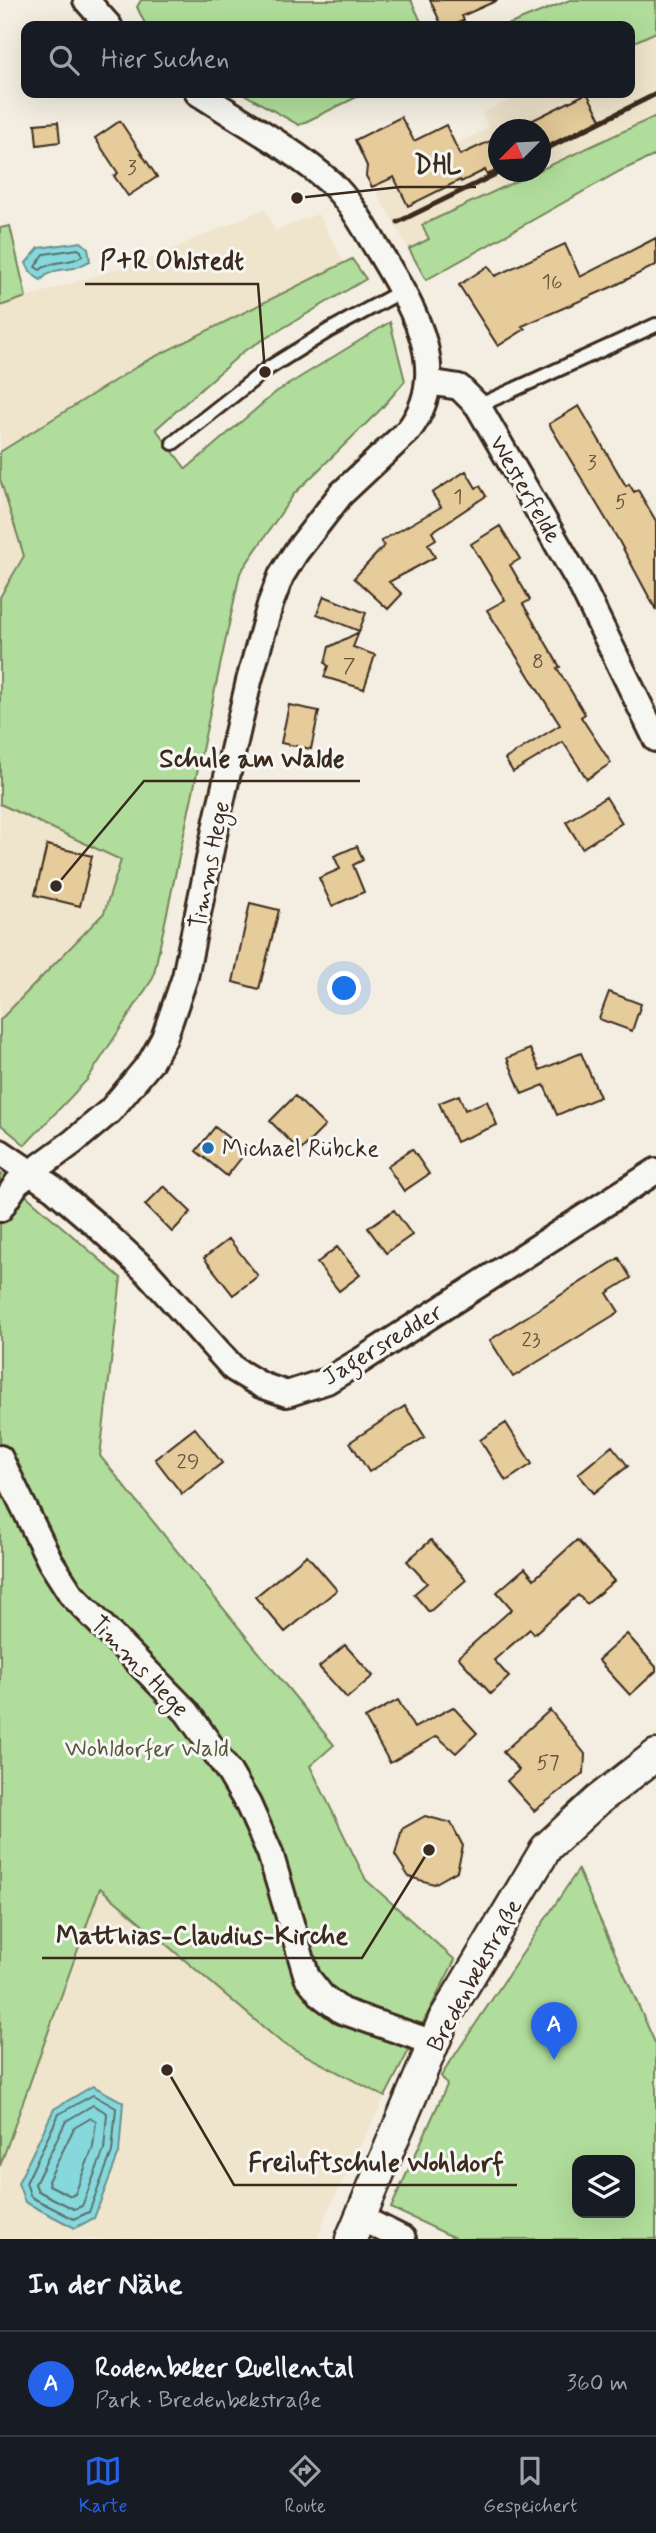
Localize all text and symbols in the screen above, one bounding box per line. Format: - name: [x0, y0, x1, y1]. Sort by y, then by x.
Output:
- search box: [21, 21, 635, 98]
- icon: search: [45, 41, 83, 79]
- text: Hier suchen: [101, 43, 229, 77]
- north arrow: [488, 119, 551, 182]
- callout: DHL: [400, 140, 476, 187]
- text: DHL: [414, 149, 462, 183]
- house number: 3: [127, 154, 137, 182]
- callout: P+R Ohlstedt: [85, 237, 258, 284]
- text: P+R Ohlstedt: [100, 245, 244, 279]
- house number: 16: [542, 268, 563, 296]
- street label: Westerfelde: [481, 430, 568, 549]
- house number: 3: [587, 449, 597, 477]
- house number: 1: [453, 483, 463, 511]
- house number: 5: [615, 488, 627, 516]
- house number: 8: [532, 648, 544, 676]
- house number: 7: [343, 652, 356, 680]
- callout: Schule am Walde: [144, 734, 360, 781]
- text: Schule am Walde: [159, 743, 345, 777]
- street label: Timms Hege: [183, 799, 240, 932]
- your location: [327, 971, 361, 1005]
- place label: Michael Rübcke: [222, 1134, 379, 1165]
- marker: Michael Rübcke: [200, 1140, 216, 1156]
- street label: Jagersredder: [317, 1297, 450, 1396]
- house number: 23: [521, 1326, 541, 1354]
- house number: 29: [177, 1448, 199, 1476]
- street label: Timms Hege: [81, 1610, 195, 1726]
- park label: Wohldorfer Wald: [65, 1734, 229, 1765]
- house number: 57: [536, 1749, 560, 1777]
- street label: Bredenbekstraße: [421, 1894, 530, 2058]
- callout: Matthias-Claudius-Kirche: [42, 1911, 362, 1958]
- text: Matthias-Claudius-Kirche: [56, 1920, 348, 1954]
- pin: A: [531, 2002, 577, 2060]
- callout: Freiluftschule Wohldorf: [234, 2138, 517, 2185]
- text: Freiluftschule Wohldorf: [248, 2147, 504, 2181]
- map controls: [572, 2155, 635, 2218]
- button: layers: [572, 2155, 635, 2218]
- text: In der Nähe: [28, 2265, 183, 2304]
- text: Rodenbeker Quellental: [95, 2352, 354, 2386]
- text: A: [43, 2369, 59, 2399]
- text: 360 m: [567, 2369, 628, 2399]
- text: Park · Bredenbekstraße: [95, 2386, 322, 2416]
- tab: Karte: [79, 2452, 127, 2519]
- tab: Route: [285, 2452, 326, 2519]
- tab: Gespeichert: [483, 2452, 577, 2519]

